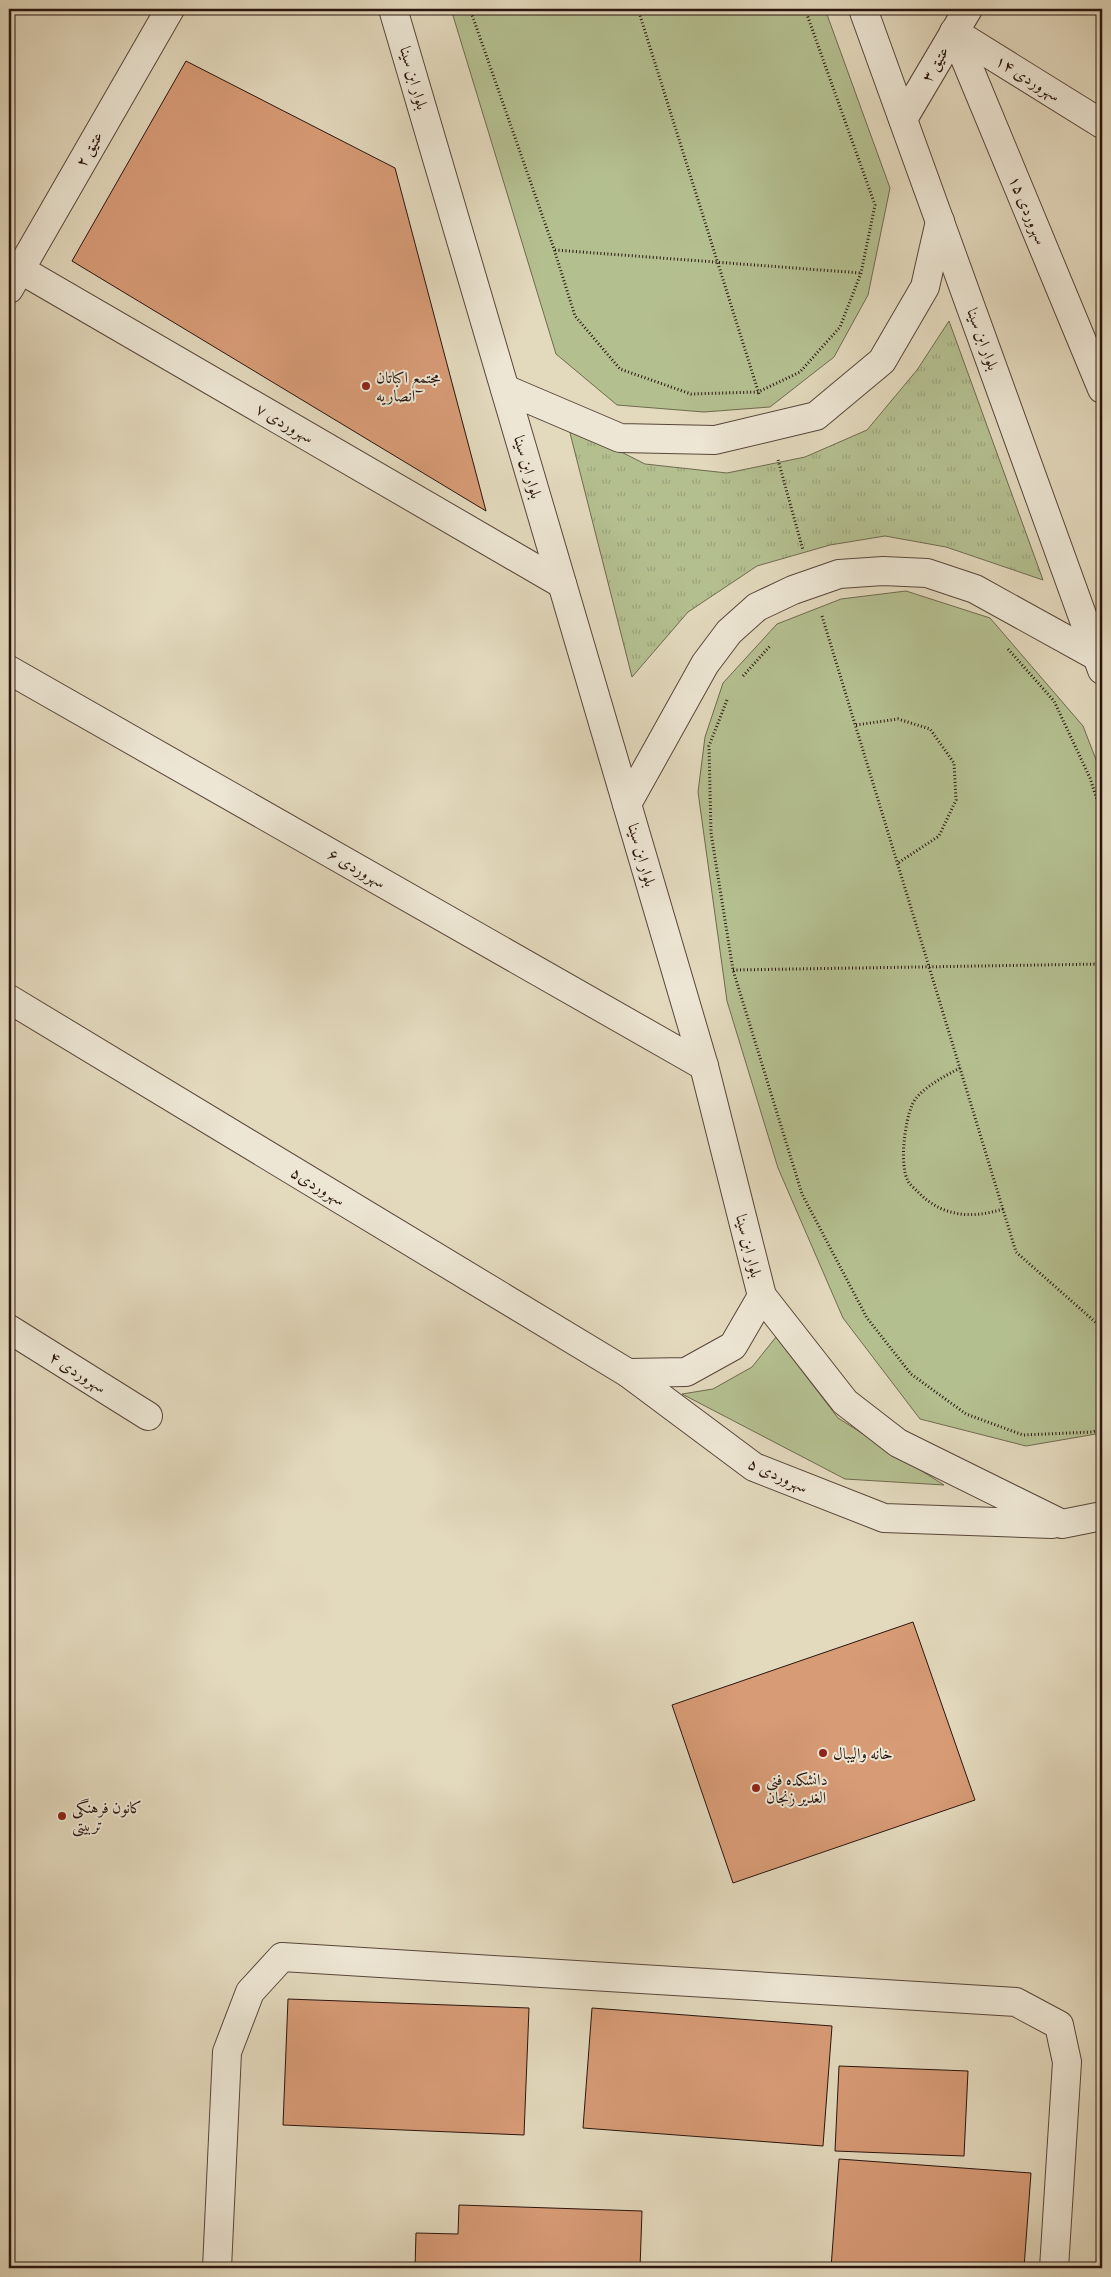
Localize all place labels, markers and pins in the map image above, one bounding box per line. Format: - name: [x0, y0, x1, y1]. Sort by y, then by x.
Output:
- place label: مجتمع اکباتان انصاریه: [376, 368, 441, 406]
- marker: مجتمع اکباتان انصاریه: [360, 380, 372, 392]
- place label: خانه والیبال: [833, 1744, 893, 1763]
- marker: خانه والیبال: [817, 1747, 829, 1759]
- place label: دانشکده فنی الغدیر زنجان: [766, 1770, 828, 1807]
- marker: دانشکده فنی الغدیر زنجان: [750, 1782, 762, 1794]
- place label: کانون فرهنگی تربیتی: [72, 1798, 142, 1837]
- marker: کانون فرهنگی تربیتی: [56, 1810, 68, 1822]

